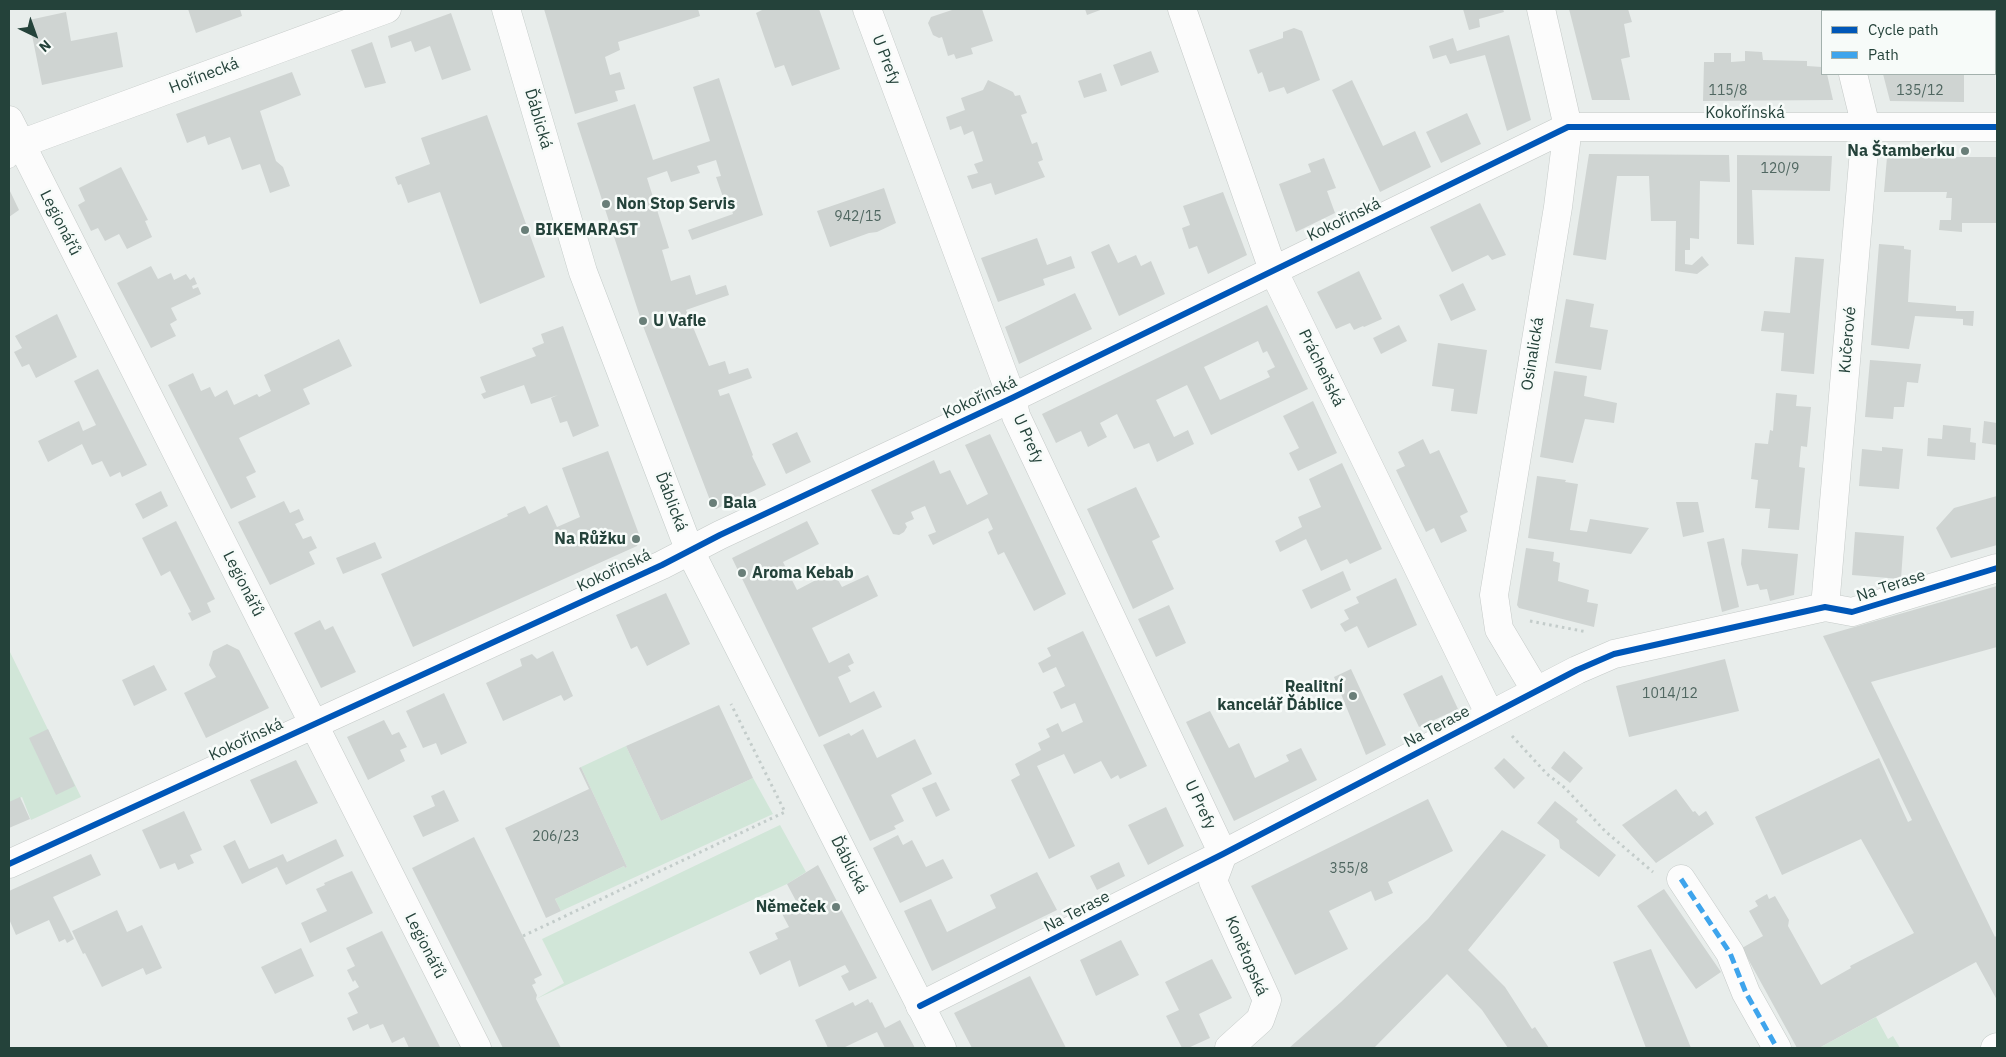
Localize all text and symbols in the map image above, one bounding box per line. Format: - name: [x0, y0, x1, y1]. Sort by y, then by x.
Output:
- north arrow: [10, 10, 60, 60]
- legend: [1821, 10, 1996, 75]
- text: Cycle path: [1868, 20, 1939, 39]
- street label: U Prefy: [868, 32, 904, 88]
- text: N: [35, 36, 55, 56]
- text: Path: [1868, 45, 1899, 64]
- street label: Hořínecká: [167, 54, 241, 98]
- house number: 115/8: [1709, 83, 1747, 99]
- house number: 135/12: [1896, 83, 1944, 99]
- street label: Ďáblická: [520, 87, 556, 151]
- street label: Kokořínská: [1705, 103, 1785, 123]
- place label: Na Štamberku: [1847, 141, 1955, 161]
- marker: Na Štamberku: [1959, 145, 1971, 157]
- house number: 120/9: [1761, 161, 1799, 177]
- street label: Legionářů: [35, 187, 85, 259]
- place label: Non Stop Servis: [616, 194, 735, 214]
- street label: Kokořínská: [1304, 194, 1384, 246]
- marker: Non Stop Servis: [600, 198, 612, 210]
- house number: 942/15: [834, 209, 882, 225]
- place label: BIKEMARAST: [535, 220, 638, 240]
- marker: BIKEMARAST: [519, 224, 531, 236]
- street label: Kučerové: [1836, 306, 1860, 374]
- place label: U Vafle: [653, 311, 706, 331]
- marker: U Vafle: [637, 315, 649, 327]
- street label: Osinalická: [1518, 316, 1548, 392]
- street label: Prácheňská: [1294, 326, 1348, 410]
- street label: Kokořínská: [940, 373, 1020, 423]
- street label: U Prefy: [1009, 411, 1047, 467]
- street label: Ďáblická: [651, 470, 691, 534]
- place label: Bala: [723, 493, 757, 513]
- marker: Bala: [707, 497, 719, 509]
- place label: Na Růžku: [554, 529, 626, 549]
- marker: Na Růžku: [630, 533, 642, 545]
- street label: Kokořínská: [574, 546, 654, 596]
- street label: Legionářů: [218, 548, 268, 620]
- place label: Aroma Kebab: [752, 563, 854, 583]
- street label: Na Terase: [1854, 566, 1928, 606]
- marker: Aroma Kebab: [736, 567, 748, 579]
- place label: Realitní kancelář Ďáblice: [1217, 677, 1343, 715]
- house number: 1014/12: [1642, 686, 1698, 702]
- marker: Realitní kancelář Ďáblice: [1347, 690, 1359, 702]
- street label: Na Terase: [1401, 702, 1473, 752]
- street label: Kokořínská: [206, 715, 286, 765]
- street label: U Prefy: [1180, 777, 1220, 833]
- house number: 206/23: [532, 829, 580, 845]
- street label: Ďáblická: [826, 833, 872, 897]
- house number: 355/8: [1330, 861, 1368, 877]
- street label: Na Terase: [1041, 887, 1113, 937]
- place label: Němeček: [756, 897, 826, 917]
- marker: Němeček: [830, 901, 842, 913]
- street label: Legionářů: [400, 910, 450, 982]
- street label: Konětopská: [1221, 913, 1271, 999]

